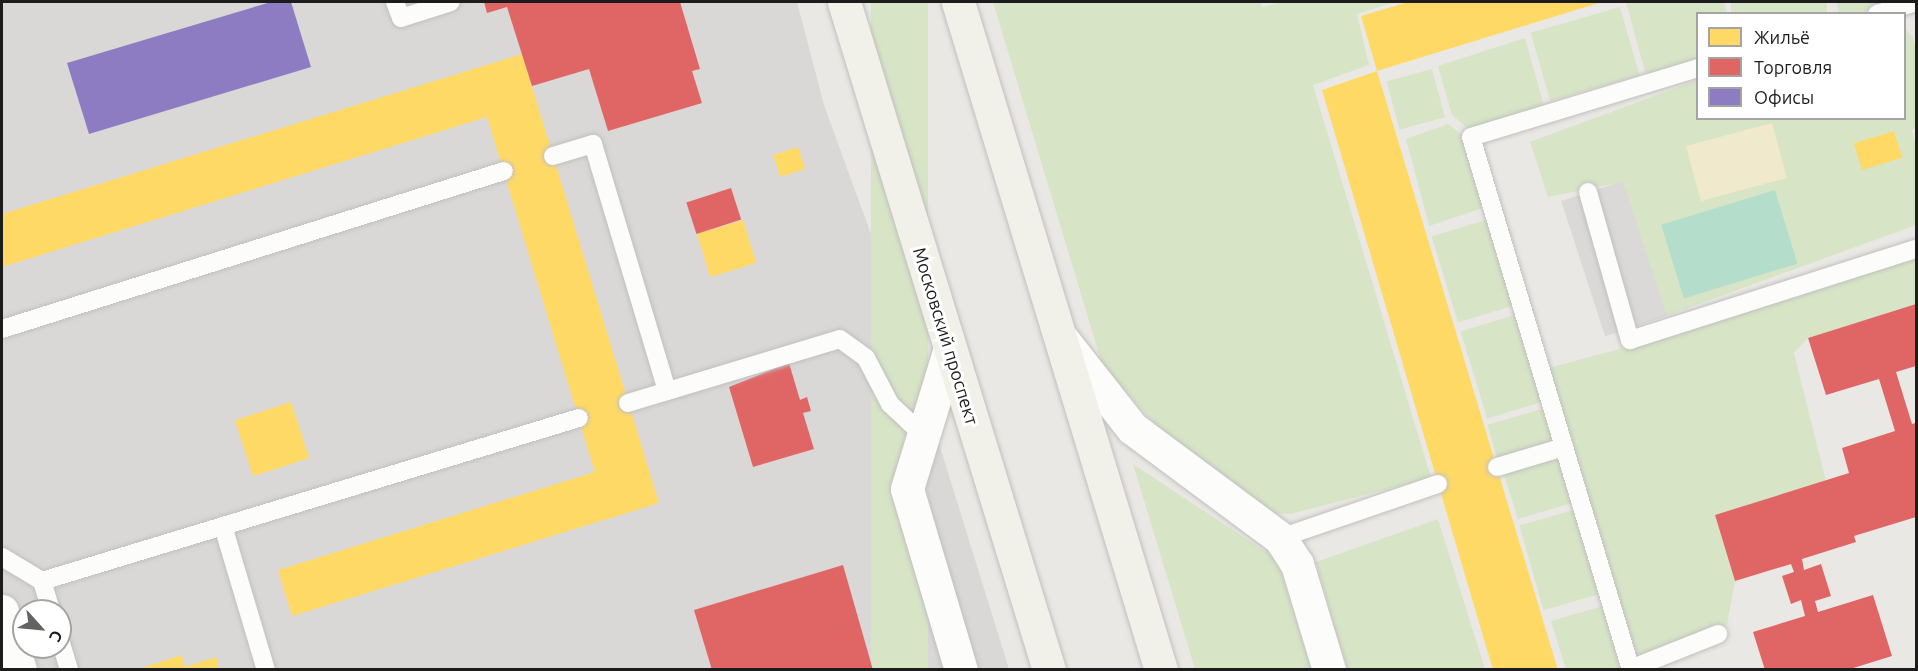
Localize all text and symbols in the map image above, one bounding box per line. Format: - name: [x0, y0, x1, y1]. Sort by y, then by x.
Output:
- legend: [1696, 12, 1906, 120]
- text: Жильё: [1754, 27, 1810, 47]
- text: Торговля: [1754, 57, 1832, 77]
- text: Офисы: [1754, 87, 1814, 107]
- street label: Московский проспект: [909, 245, 983, 427]
- north arrow: [12, 599, 72, 659]
- text: С: [46, 628, 67, 645]

